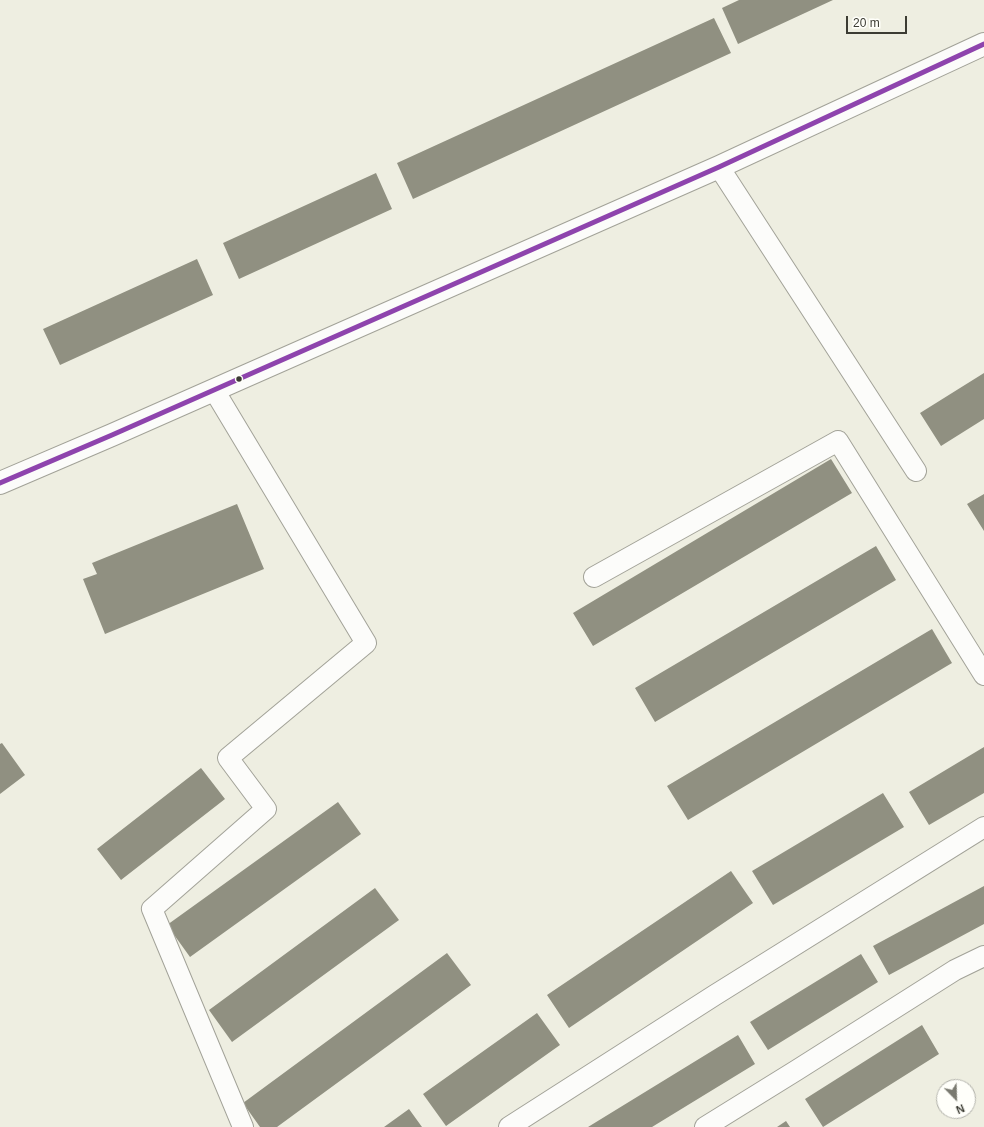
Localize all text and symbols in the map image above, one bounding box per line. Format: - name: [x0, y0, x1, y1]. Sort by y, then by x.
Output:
- scale bar: [848, 8, 909, 34]
- text: 20 m: [853, 16, 880, 30]
- unlabelled marker: [234, 374, 244, 384]
- north arrow: [936, 1079, 976, 1119]
- text: N: [954, 1102, 966, 1116]

